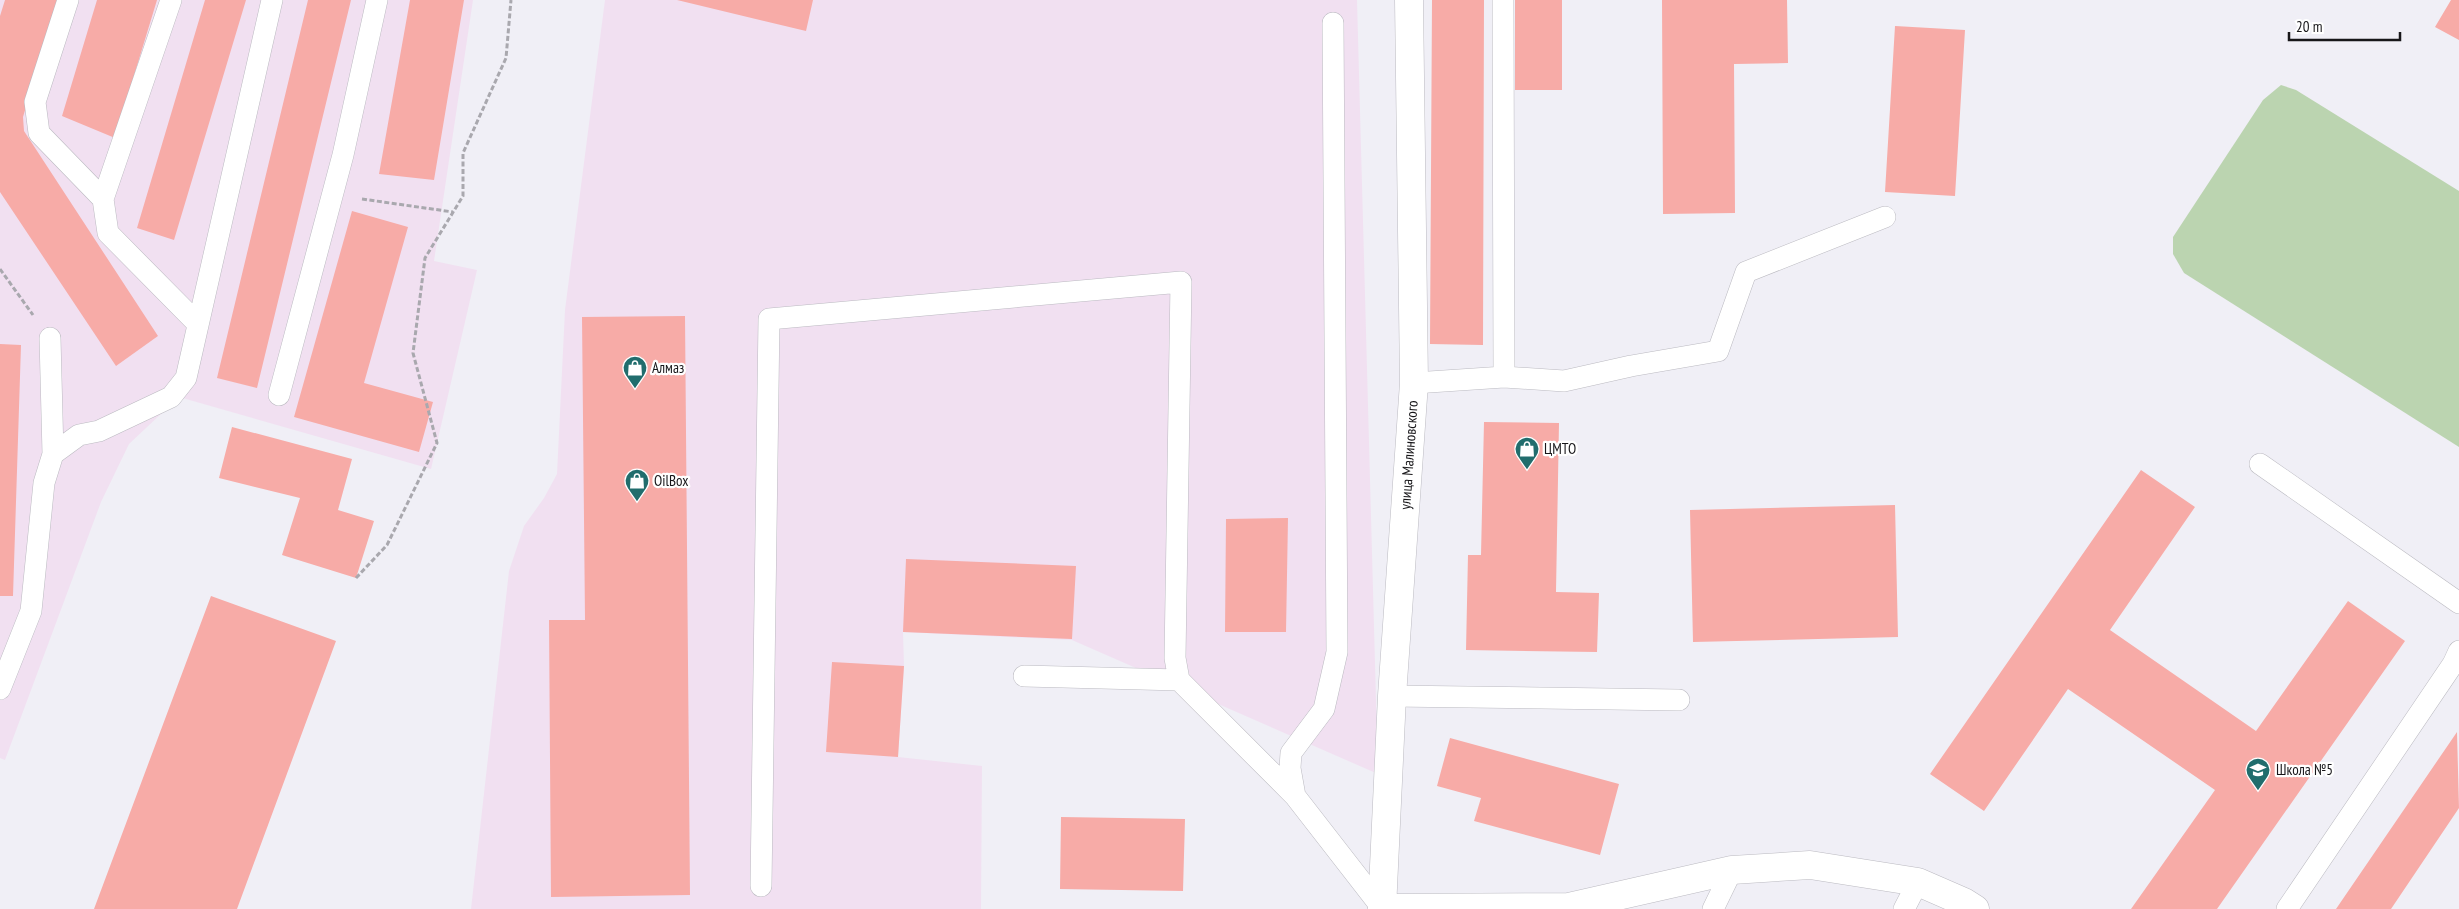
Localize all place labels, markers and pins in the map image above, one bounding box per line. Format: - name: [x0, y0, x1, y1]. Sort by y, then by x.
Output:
- shop icon: Алмаз: [622, 355, 648, 389]
- place label: Алмаз: [652, 358, 684, 377]
- shop icon: ЦМТО: [1514, 436, 1540, 470]
- place label: ЦМТО: [1544, 439, 1576, 458]
- shop icon: OilBox: [624, 468, 650, 502]
- place label: OilBox: [654, 471, 688, 490]
- school or university icon: Школа №5: [2245, 757, 2271, 791]
- place label: Школа №5: [2276, 760, 2333, 779]

